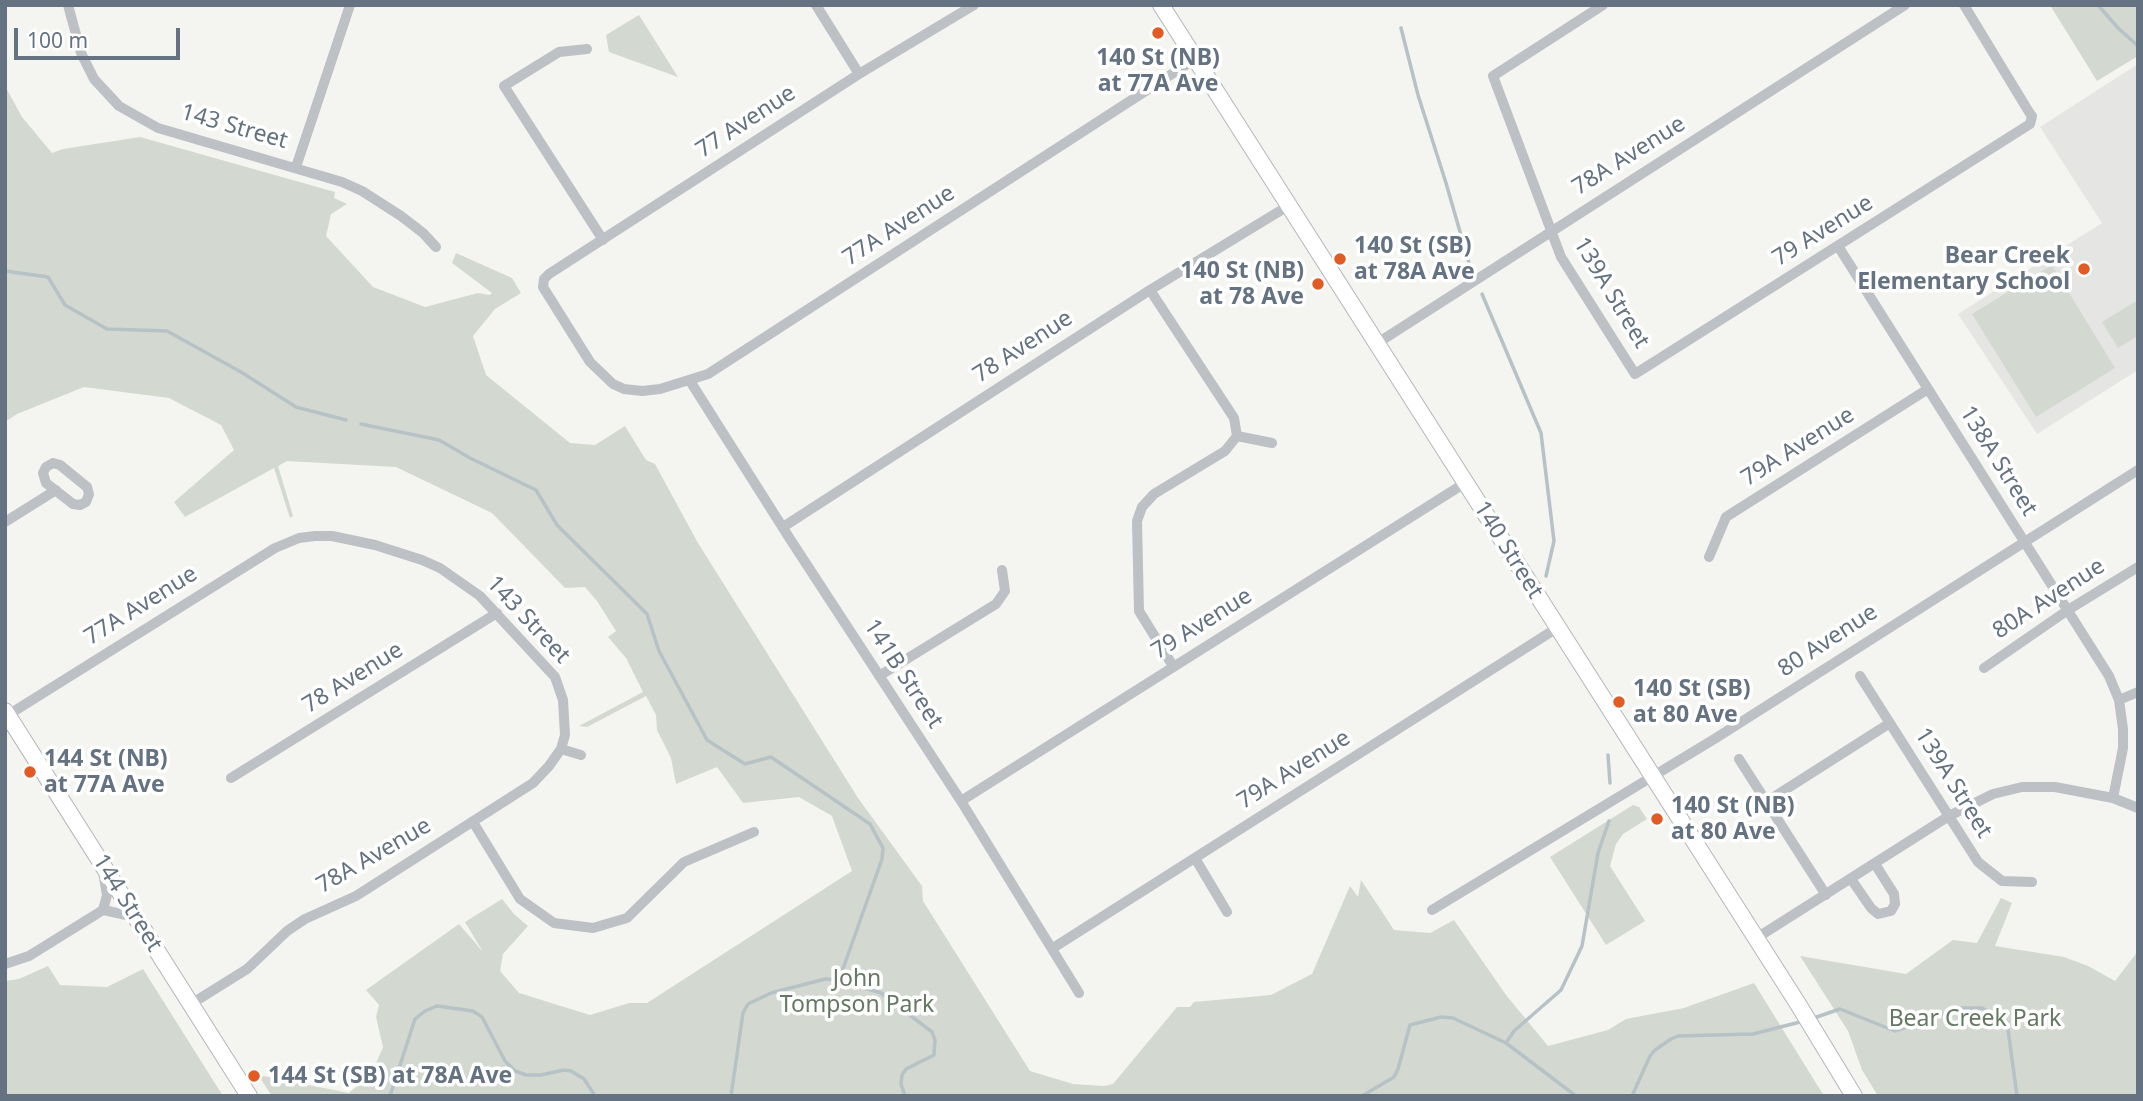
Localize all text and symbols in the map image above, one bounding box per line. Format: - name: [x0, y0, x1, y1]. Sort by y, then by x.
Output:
- scale bar: [18, 14, 184, 58]
- marker: 140 St (NB) at 77A Ave: [1150, 25, 1166, 41]
- text: 100 m: [27, 26, 88, 54]
- place label: 140 St (NB) at 77A Ave: [1096, 44, 1220, 98]
- street label: 77 Avenue: [691, 80, 801, 164]
- street label: 143 Street: [177, 99, 291, 155]
- street label: 78A Avenue: [1568, 110, 1690, 202]
- street label: 77A Avenue: [838, 180, 960, 272]
- street label: 79 Avenue: [1768, 189, 1878, 273]
- place label: 140 St (SB) at 78A Ave: [1354, 232, 1475, 286]
- street label: 139A Street: [1567, 233, 1655, 353]
- place label: Bear Creek Elementary School: [1857, 242, 2070, 296]
- marker: 140 St (SB) at 78A Ave: [1332, 251, 1348, 267]
- place label: 140 St (NB) at 78 Ave: [1180, 257, 1304, 311]
- marker: Bear Creek Elementary School: [2076, 261, 2092, 277]
- marker: 140 St (NB) at 78 Ave: [1310, 276, 1326, 292]
- street label: 78 Avenue: [968, 305, 1078, 389]
- street label: 79A Avenue: [1737, 401, 1859, 493]
- street label: 138A Street: [1953, 401, 2043, 521]
- street label: 140 Street: [1467, 496, 1549, 604]
- street label: 80A Avenue: [1988, 553, 2110, 645]
- street label: 77A Avenue: [80, 560, 202, 652]
- street label: 143 Street: [481, 570, 575, 670]
- street label: 79 Avenue: [1147, 582, 1257, 666]
- street label: 80 Avenue: [1773, 599, 1883, 683]
- street label: 141B Street: [857, 614, 949, 734]
- street label: 78 Avenue: [298, 636, 408, 720]
- place label: 140 St (SB) at 80 Ave: [1633, 675, 1751, 729]
- marker: 140 St (SB) at 80 Ave: [1611, 694, 1627, 710]
- street label: 139A Street: [1908, 723, 1998, 843]
- street label: 79A Avenue: [1233, 724, 1355, 816]
- place label: 144 St (NB) at 77A Ave: [44, 745, 168, 799]
- marker: 144 St (NB) at 77A Ave: [22, 764, 38, 780]
- place label: 140 St (NB) at 80 Ave: [1671, 792, 1795, 846]
- marker: 140 St (NB) at 80 Ave: [1649, 811, 1665, 827]
- street label: 78A Avenue: [312, 812, 436, 900]
- street label: 144 Street: [86, 849, 168, 957]
- park label: John Tompson Park: [780, 965, 934, 1019]
- park label: Bear Creek Park: [1889, 1005, 2061, 1033]
- place label: 144 St (SB) at 78A Ave: [268, 1062, 512, 1090]
- marker: 144 St (SB) at 78A Ave: [246, 1068, 262, 1084]

